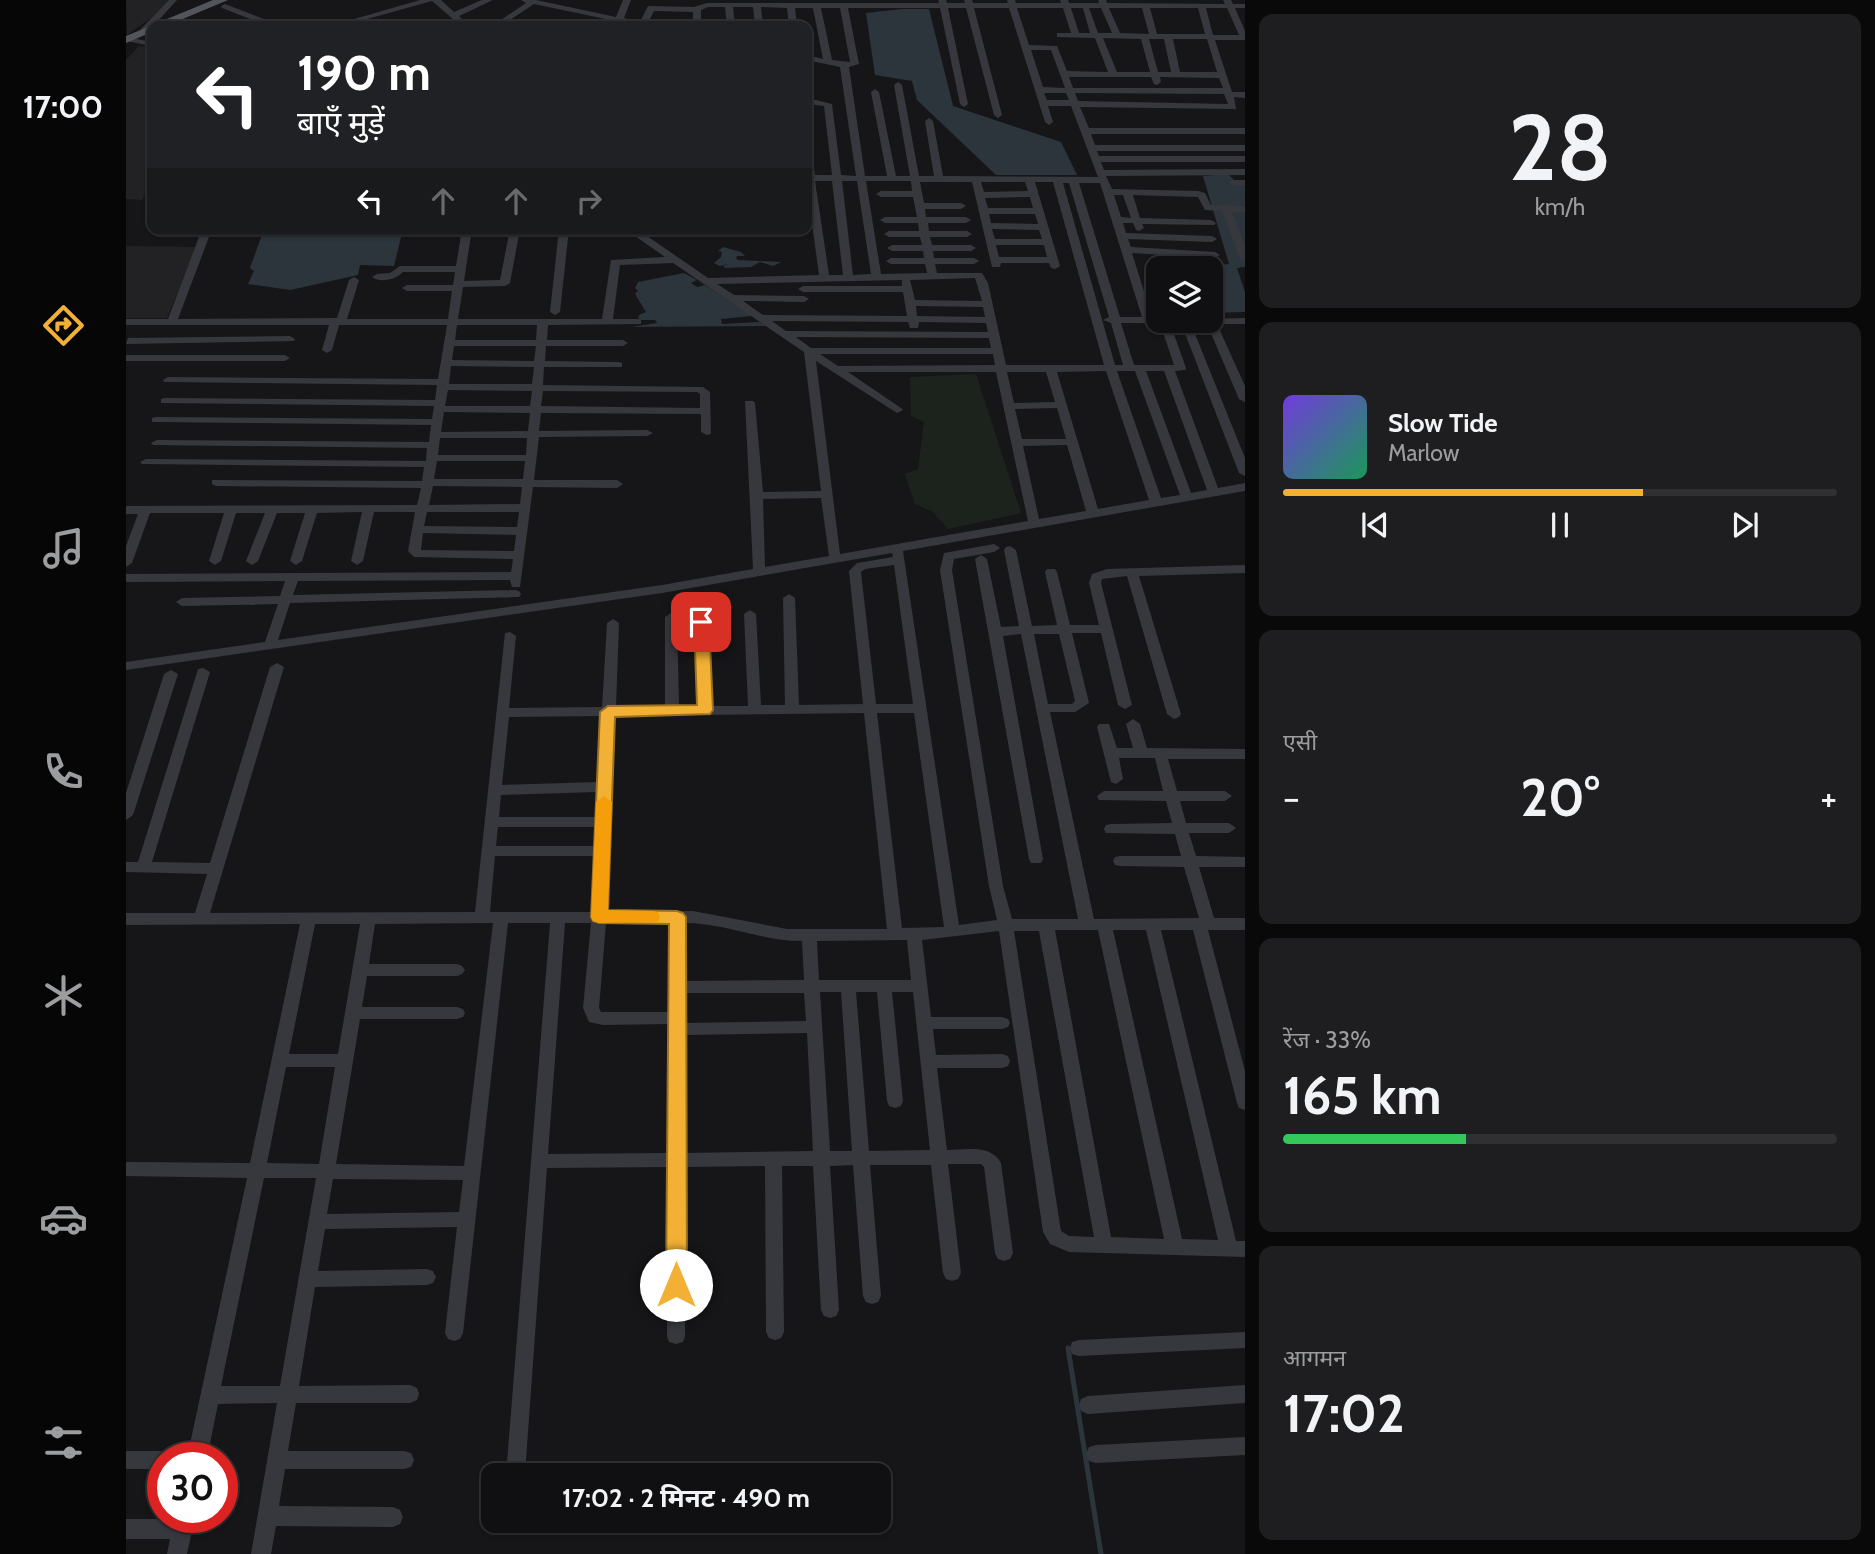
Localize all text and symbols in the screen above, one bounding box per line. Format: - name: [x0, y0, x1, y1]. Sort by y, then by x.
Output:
- text: 190 m: [297, 43, 431, 102]
- icon: left: [182, 49, 273, 140]
- text: 17:00: [23, 87, 103, 126]
- text: 28: [1508, 92, 1612, 203]
- text: बाएँ मुड़ें: [297, 103, 385, 142]
- icon: left: [351, 182, 389, 220]
- icon: ahead: [424, 182, 462, 220]
- icon: ahead: [497, 182, 535, 220]
- icon: right: [570, 182, 608, 220]
- text: km/h: [1535, 193, 1585, 221]
- map controls: [1146, 256, 1223, 333]
- button: layers: [1146, 256, 1223, 333]
- icon: directions: [39, 301, 88, 350]
- text: Slow Tide: [1388, 407, 1498, 439]
- text: Marlow: [1388, 439, 1459, 467]
- icon: previous: [1356, 506, 1394, 544]
- icon: pause: [1541, 506, 1579, 544]
- icon: next: [1726, 506, 1764, 544]
- icon: music: [39, 524, 88, 573]
- pin: [671, 592, 731, 652]
- icon: arrive: [682, 603, 720, 641]
- text: एसी: [1283, 728, 1317, 756]
- icon: phone: [39, 747, 88, 796]
- text: 20°: [1520, 766, 1600, 829]
- text: −: [1283, 774, 1300, 821]
- text: +: [1820, 774, 1837, 821]
- icon: climate: [39, 971, 88, 1020]
- text: रेंज · 33%: [1283, 1026, 1371, 1054]
- text: 165 km: [1283, 1064, 1441, 1127]
- icon: car: [39, 1194, 88, 1243]
- position arrow: [639, 1248, 713, 1322]
- text: आगमन: [1283, 1344, 1346, 1372]
- text: 17:02: [1283, 1382, 1404, 1445]
- icon: filters: [39, 1418, 88, 1467]
- speed limit sign: 30: [147, 1442, 238, 1533]
- text: 17:02 · 2 मिनट · 490 m: [562, 1482, 810, 1514]

